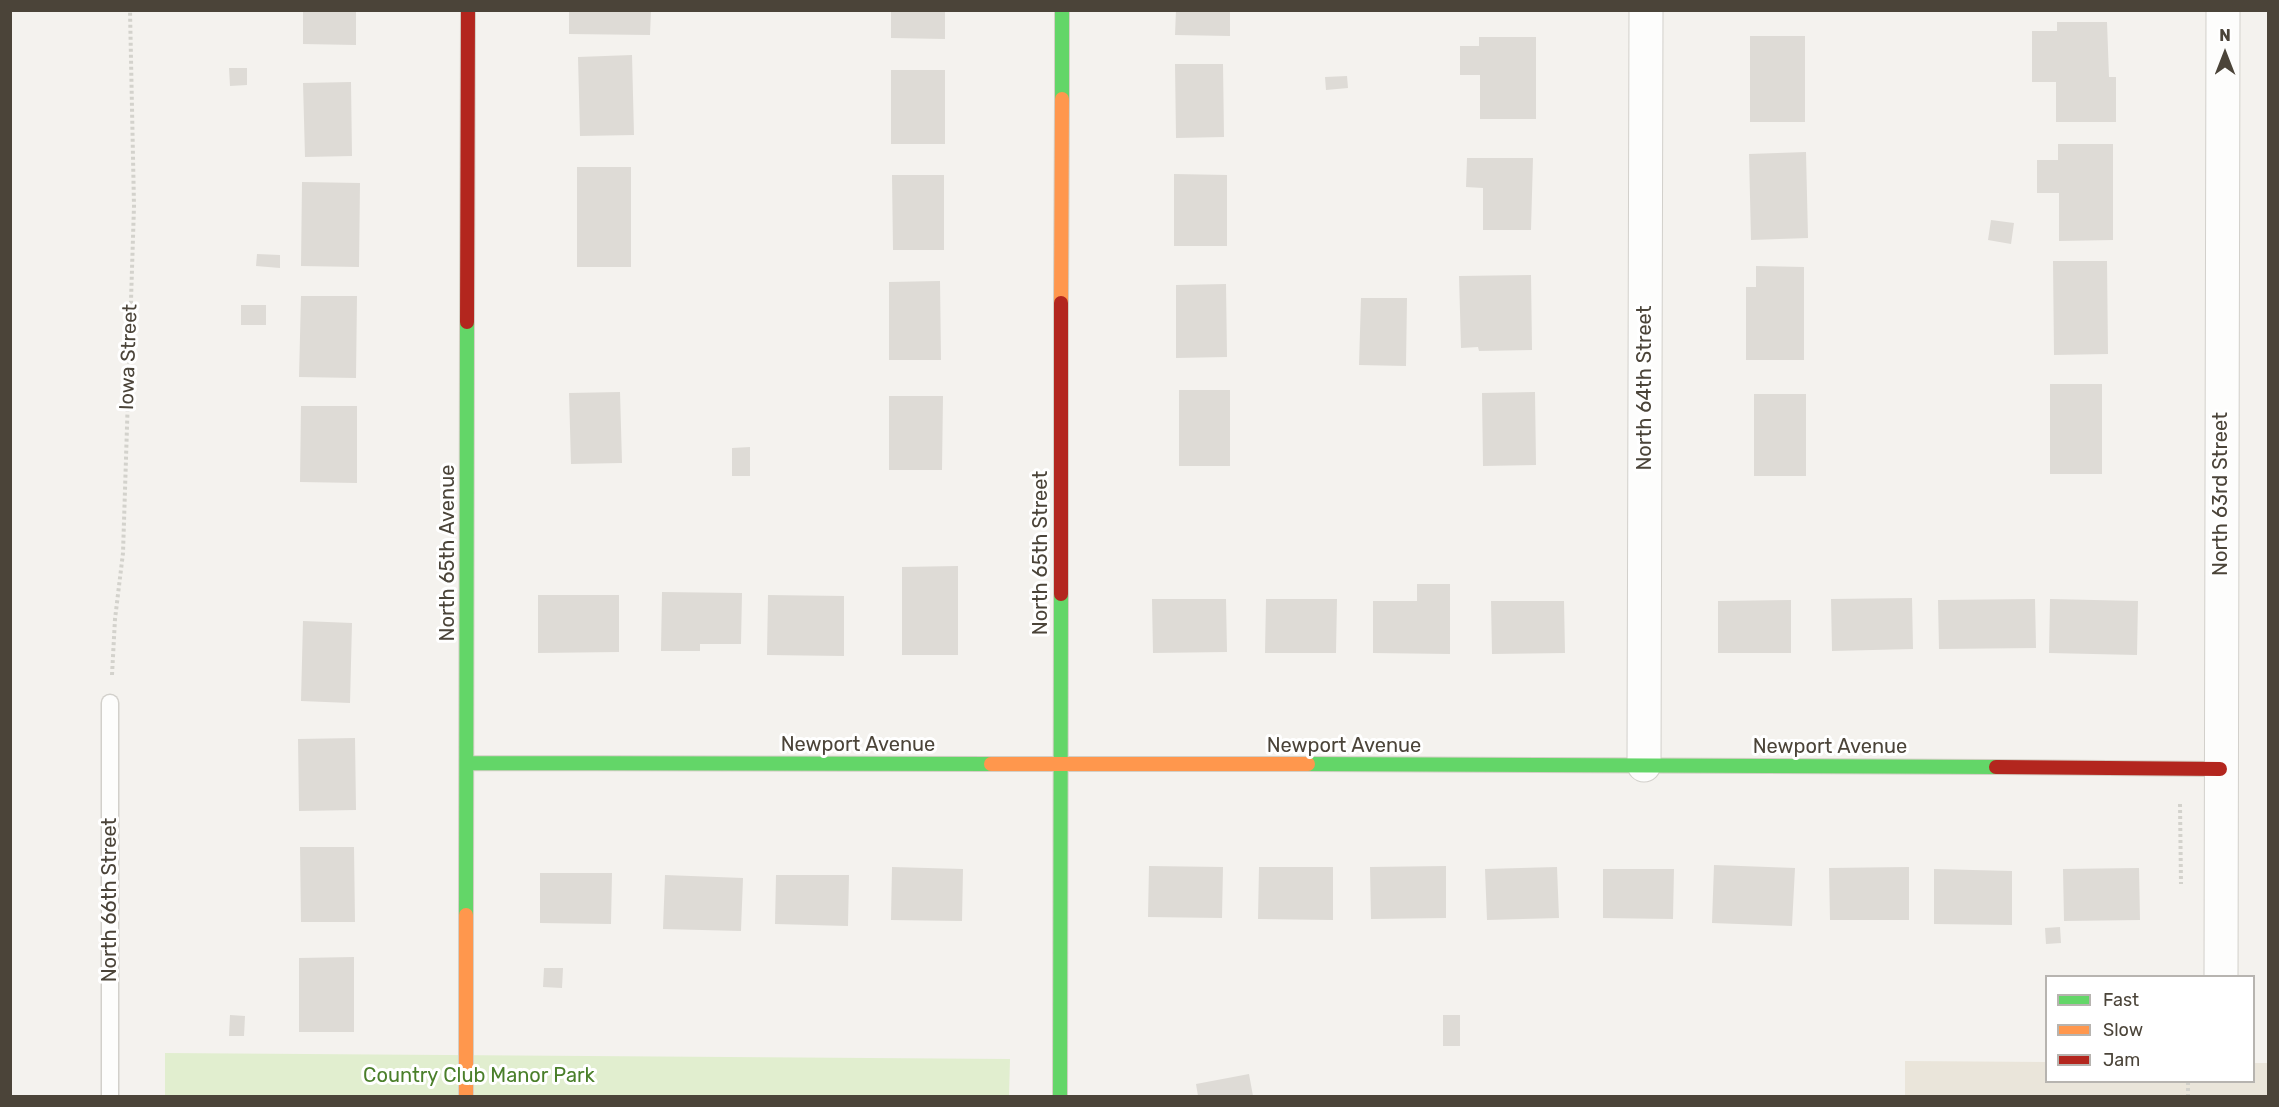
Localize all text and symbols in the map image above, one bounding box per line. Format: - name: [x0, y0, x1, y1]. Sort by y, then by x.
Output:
- north arrow: [2195, 24, 2255, 84]
- text: N: [2219, 26, 2231, 45]
- street label: Iowa Street: [115, 304, 143, 410]
- street label: North 64th Street: [1633, 305, 1657, 471]
- street label: North 63rd Street: [2209, 412, 2233, 576]
- street label: North 65th Avenue: [436, 465, 460, 641]
- street label: North 65th Street: [1029, 471, 1053, 635]
- street label: Newport Avenue: [781, 733, 935, 757]
- street label: Newport Avenue: [1267, 734, 1421, 758]
- street label: Newport Avenue: [1753, 735, 1907, 759]
- street label: North 66th Street: [98, 818, 122, 982]
- legend: [2045, 975, 2255, 1083]
- text: Fast: [2103, 989, 2139, 1011]
- text: Slow: [2103, 1019, 2143, 1041]
- text: Jam: [2103, 1049, 2140, 1071]
- park label: Country Club Manor Park: [363, 1064, 595, 1088]

